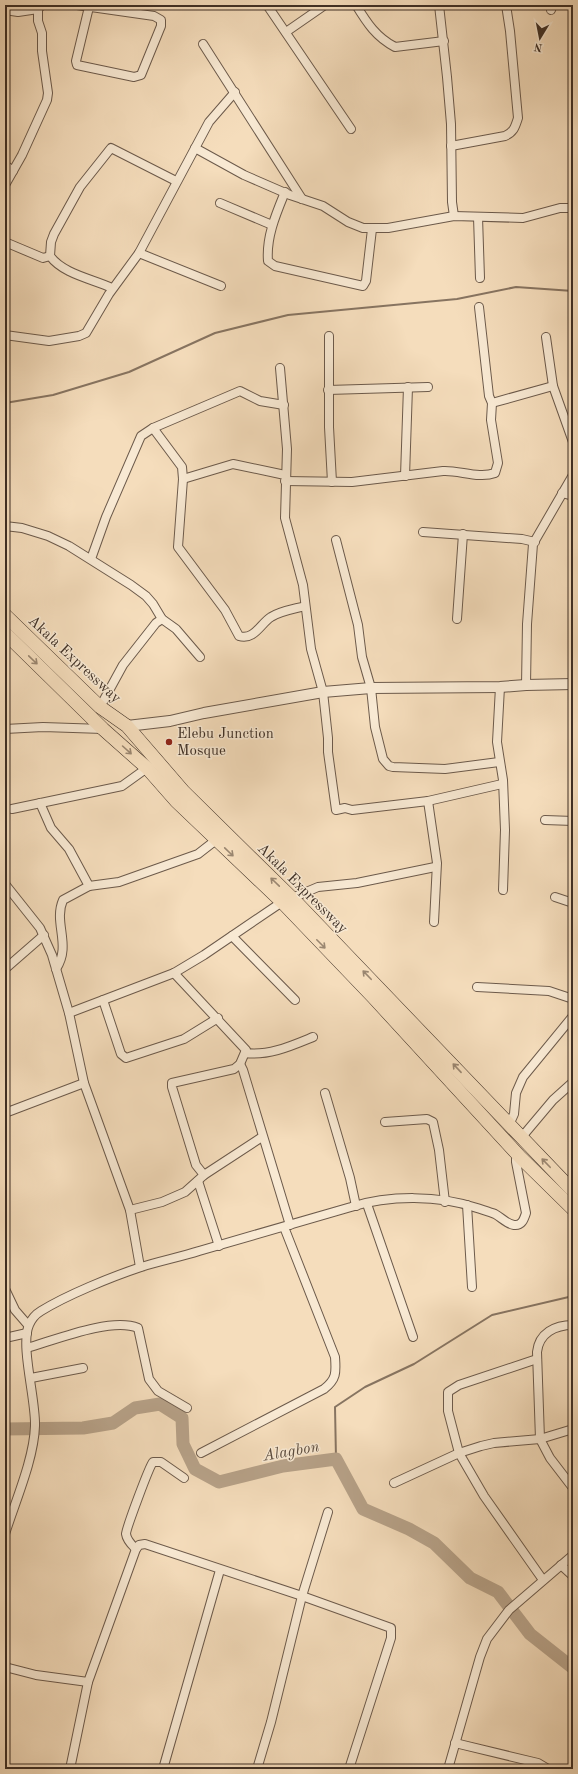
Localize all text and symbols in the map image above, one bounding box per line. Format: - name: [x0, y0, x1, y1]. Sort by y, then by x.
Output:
- north arrow: [520, 18, 560, 58]
- text: N: [533, 40, 544, 53]
- street label: Akala Expressway: [25, 613, 123, 707]
- one-way arrow: [28, 655, 38, 665]
- place label: Elebu Junction Mosque: [177, 727, 274, 759]
- marker: Elebu Junction Mosque: [164, 737, 174, 747]
- one-way arrow: [121, 746, 132, 755]
- street label: Akala Expressway: [254, 841, 350, 937]
- one-way arrow: [224, 847, 234, 857]
- one-way arrow: [270, 877, 280, 887]
- one-way arrow: [316, 939, 326, 948]
- one-way arrow: [362, 969, 371, 980]
- one-way arrow: [452, 1063, 462, 1073]
- one-way arrow: [541, 1158, 551, 1168]
- water label: Alagbon: [261, 1439, 321, 1465]

